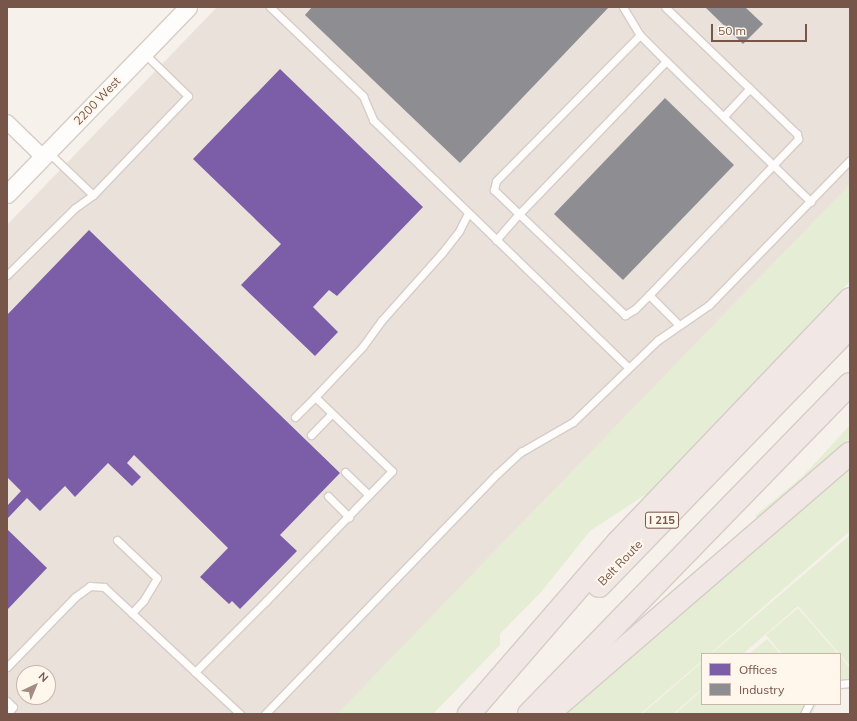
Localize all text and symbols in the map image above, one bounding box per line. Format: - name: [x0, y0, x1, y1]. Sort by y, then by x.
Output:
- scale bar: [713, 16, 809, 42]
- text: 50 m: [718, 23, 746, 38]
- street label: 2200 West: [71, 74, 123, 128]
- road number: I 215: [645, 511, 679, 529]
- street label: Belt Route: [595, 537, 645, 589]
- legend: [701, 653, 841, 705]
- text: Offices: [739, 662, 777, 677]
- north arrow: [16, 665, 56, 705]
- text: N: [36, 669, 51, 685]
- text: Industry: [739, 682, 784, 697]

